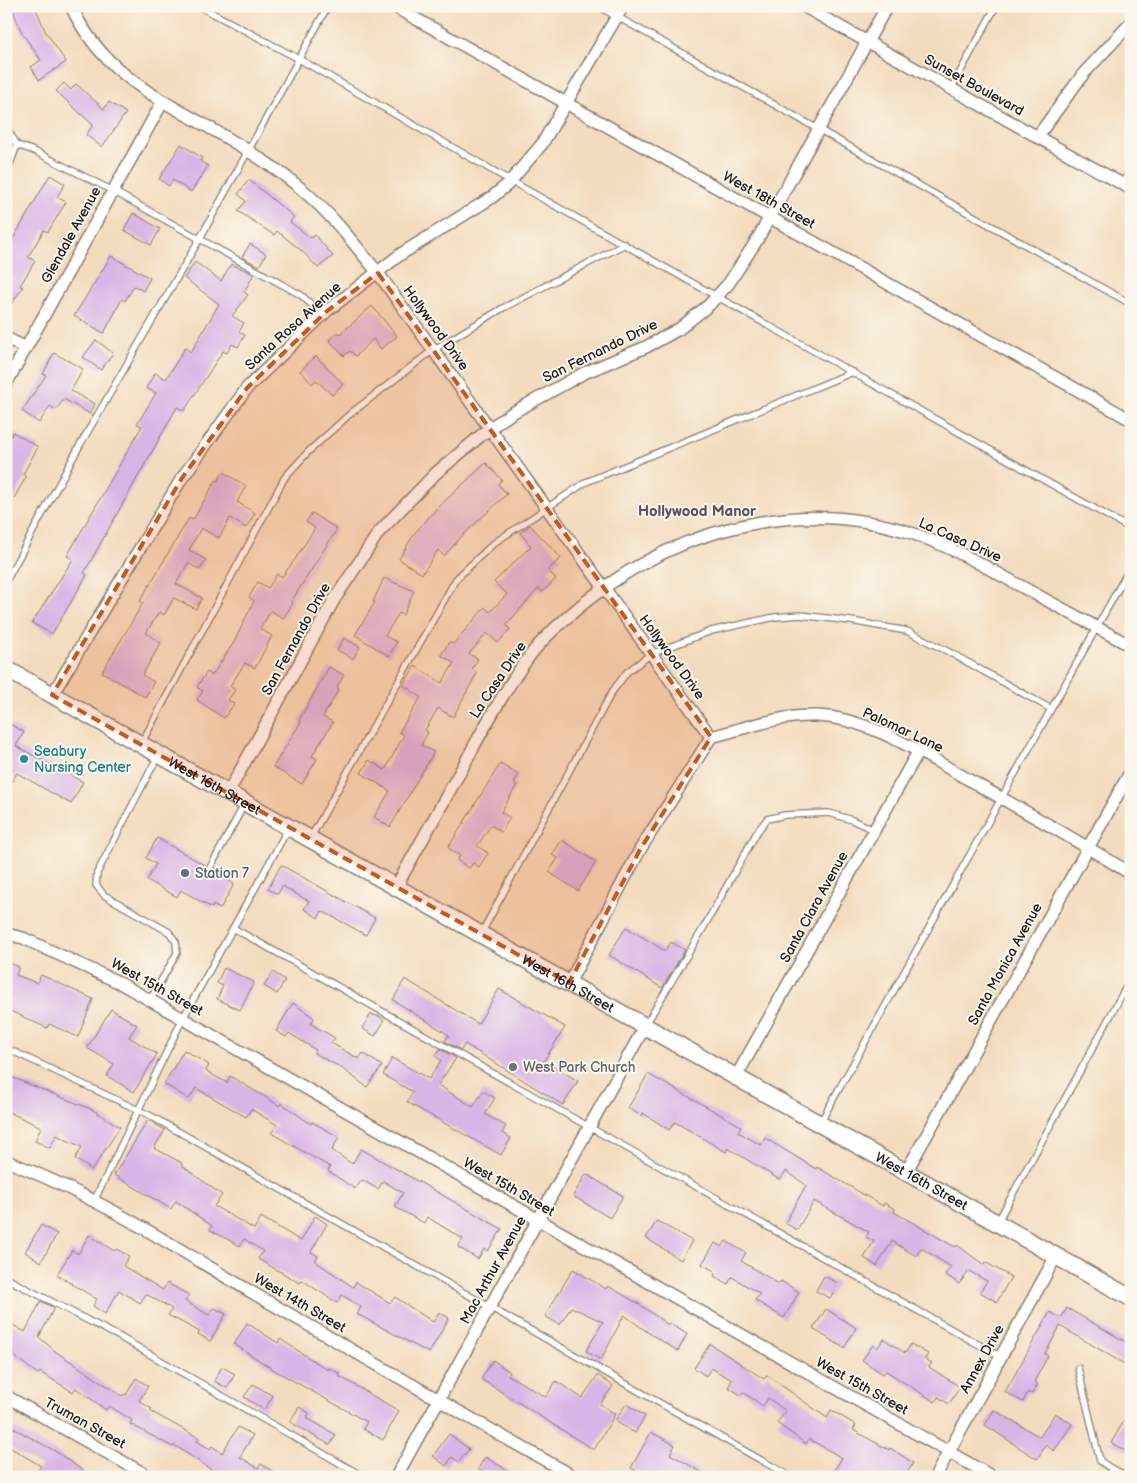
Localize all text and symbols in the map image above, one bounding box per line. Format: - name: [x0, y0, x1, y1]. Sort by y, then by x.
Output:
- street label: Sunset Boulevard: [921, 51, 1027, 119]
- street label: West 18th Street: [720, 168, 819, 233]
- street label: Glendale Avenue: [37, 184, 105, 286]
- street label: Santa Rosa Avenue: [241, 278, 345, 374]
- street label: Hollywood Drive: [400, 282, 472, 374]
- street label: San Fernando Drive: [540, 316, 660, 386]
- district label: Hollywood Manor: [638, 502, 757, 521]
- street label: La Casa Drive: [916, 514, 1004, 566]
- street label: San Fernando Drive: [258, 580, 334, 698]
- street label: Hollywood Drive: [636, 611, 708, 703]
- street label: La Casa Drive: [466, 638, 530, 722]
- street label: Palomar Lane: [860, 704, 946, 756]
- place label: Seabury Nursing Center: [34, 743, 132, 776]
- marker: Seabury Nursing Center: [18, 753, 30, 765]
- street label: West 16th Street: [165, 753, 264, 819]
- street label: Santa Clara Avenue: [776, 849, 852, 965]
- place label: Station 7: [195, 865, 249, 882]
- marker: Station 7: [179, 867, 191, 879]
- street label: Santa Monica Avenue: [964, 900, 1046, 1028]
- street label: West 16th Street: [519, 951, 618, 1016]
- street label: West 15th Street: [108, 955, 207, 1020]
- place label: West Park Church: [523, 1059, 636, 1076]
- marker: West Park Church: [507, 1061, 519, 1073]
- street label: West 16th Street: [872, 1148, 971, 1214]
- street label: West 15th Street: [460, 1154, 558, 1220]
- street label: Mac Arthur Avenue: [456, 1213, 530, 1327]
- street label: West 14th Street: [251, 1270, 350, 1337]
- street label: Annex Drive: [956, 1322, 1008, 1396]
- street label: West 15th Street: [813, 1354, 912, 1419]
- street label: Truman Street: [42, 1394, 129, 1453]

